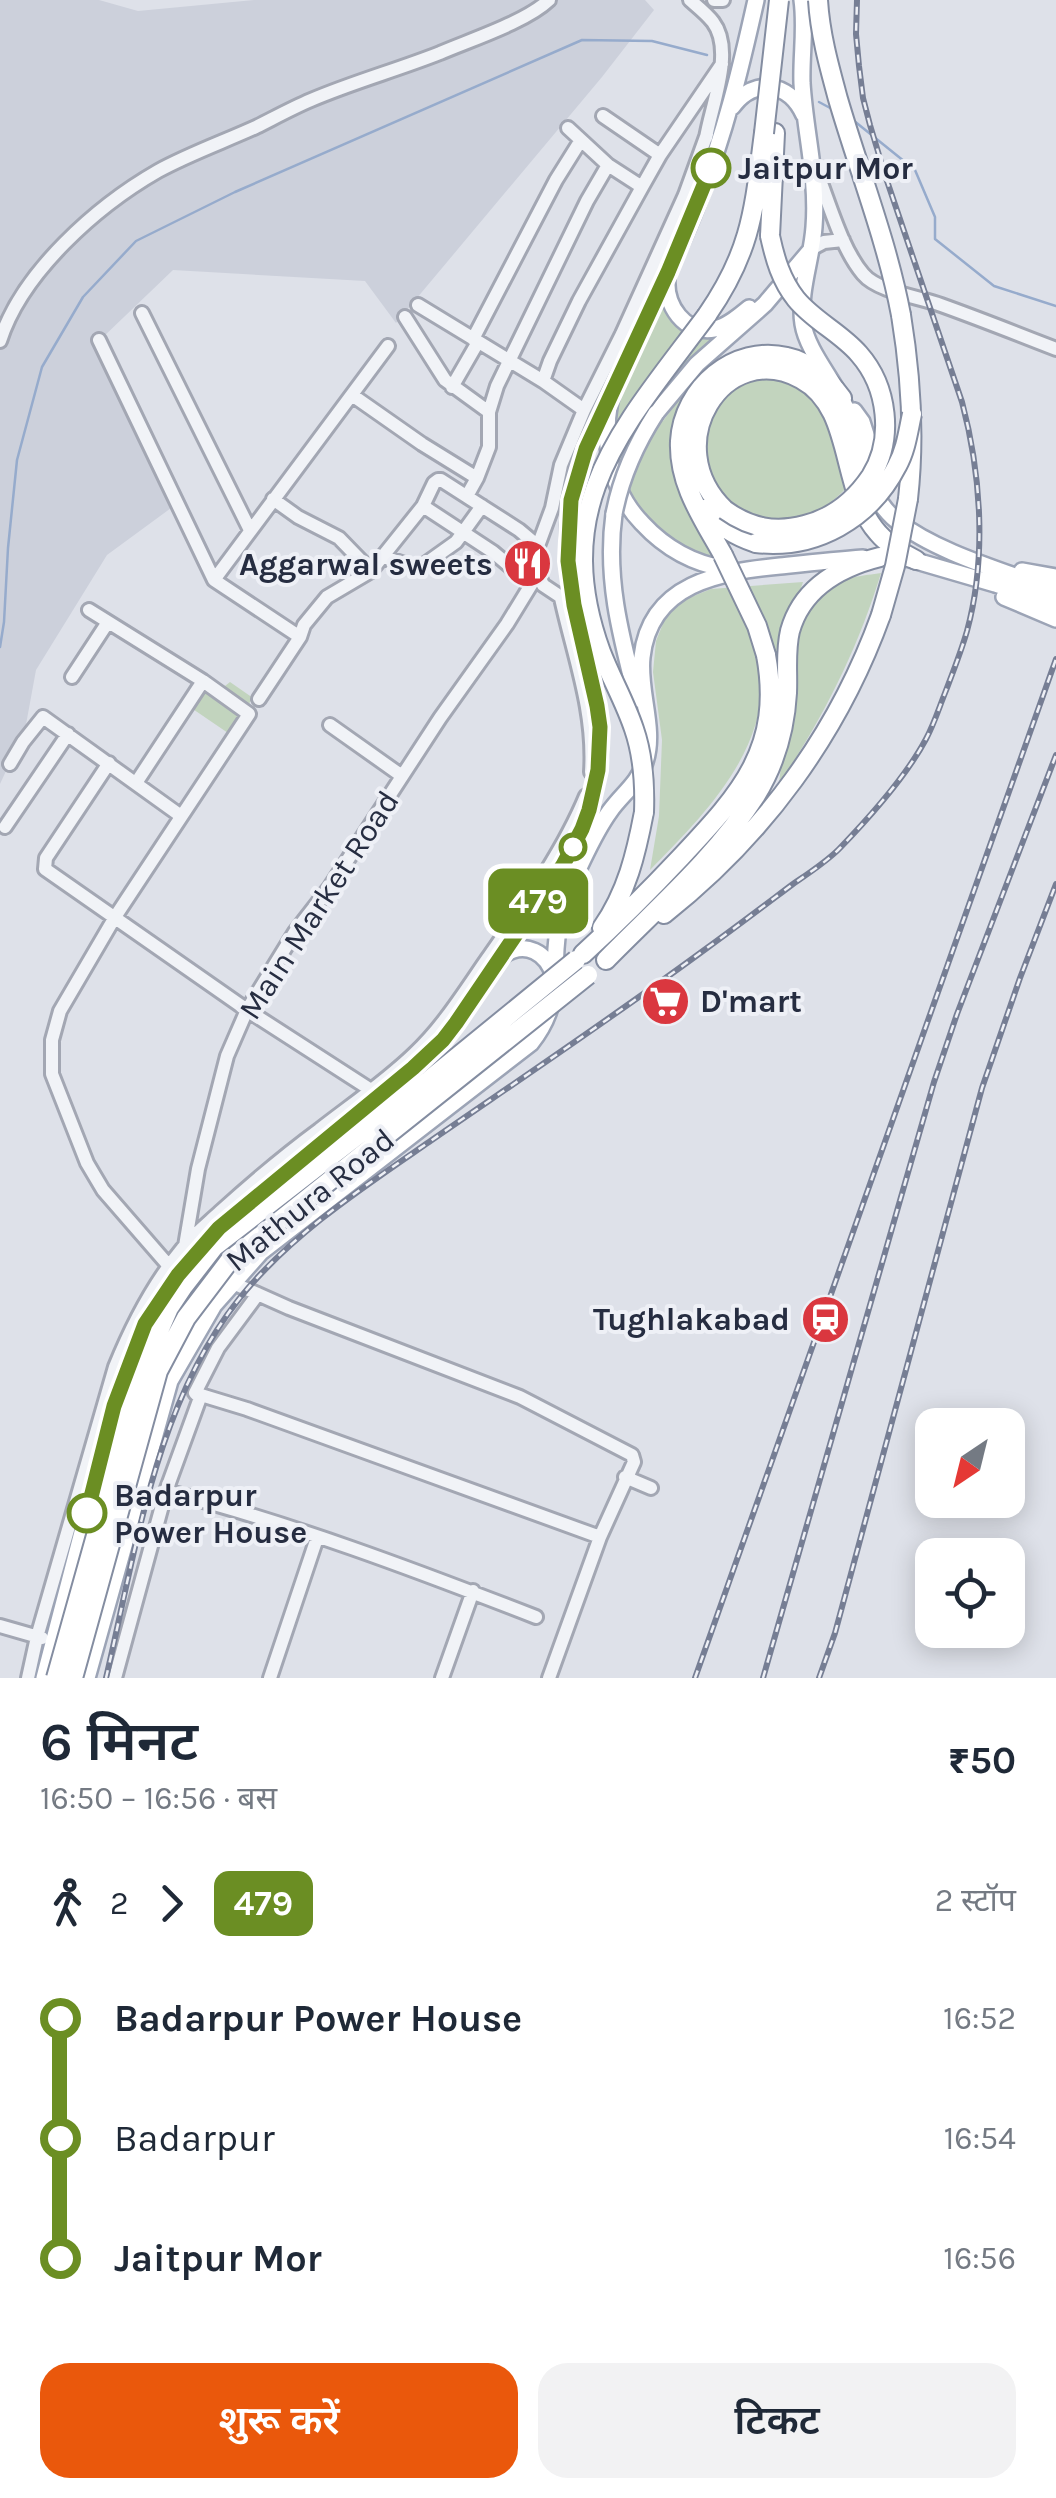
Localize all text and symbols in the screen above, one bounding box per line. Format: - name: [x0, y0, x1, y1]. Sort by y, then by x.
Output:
- marker: Jaitpur Mor: [692, 149, 730, 187]
- place label: Jaitpur Mor: [738, 150, 913, 187]
- restaurant icon: Aggarwal sweets: [502, 538, 554, 590]
- place label: Aggarwal sweets: [239, 546, 493, 583]
- street label: Main Market Road: [231, 784, 407, 1026]
- unlabelled marker: [560, 834, 586, 860]
- line badge: 479: [480, 868, 596, 934]
- text: 479: [508, 881, 568, 922]
- supermarket icon: D'mart: [639, 975, 691, 1027]
- place label: D'mart: [700, 983, 802, 1020]
- street label: Mathura Road: [218, 1121, 402, 1279]
- station icon: Tughlakabad: [799, 1293, 851, 1345]
- place label: Tughlakabad: [593, 1301, 790, 1338]
- north arrow: [915, 1408, 1025, 1518]
- map controls: [915, 1408, 1025, 1648]
- place label: Badarpur Power House: [114, 1477, 307, 1551]
- marker: Badarpur Power House: [68, 1494, 106, 1532]
- button: locate: [915, 1538, 1025, 1648]
- text: 6 मिनट: [40, 1710, 198, 1774]
- text: ₹50: [948, 1738, 1016, 1783]
- text: 16:50 – 16:56 · बस: [40, 1780, 277, 1817]
- icon: walk: [40, 1876, 95, 1931]
- icon: forward: [144, 1876, 199, 1931]
- text: 2 स्टॉप: [935, 1882, 1016, 1919]
- text: 479: [234, 1883, 293, 1924]
- text: 2: [110, 1885, 129, 1922]
- text: Badarpur Power House: [114, 1996, 522, 2041]
- text: 16:52: [943, 2000, 1016, 2037]
- text: Badarpur: [114, 2116, 275, 2161]
- text: 16:54: [944, 2120, 1016, 2157]
- text: Jaitpur Mor: [114, 2236, 322, 2281]
- text: 16:56: [943, 2240, 1016, 2277]
- button: शुरू करें: [40, 2363, 518, 2478]
- button: टिकट: [538, 2363, 1016, 2478]

